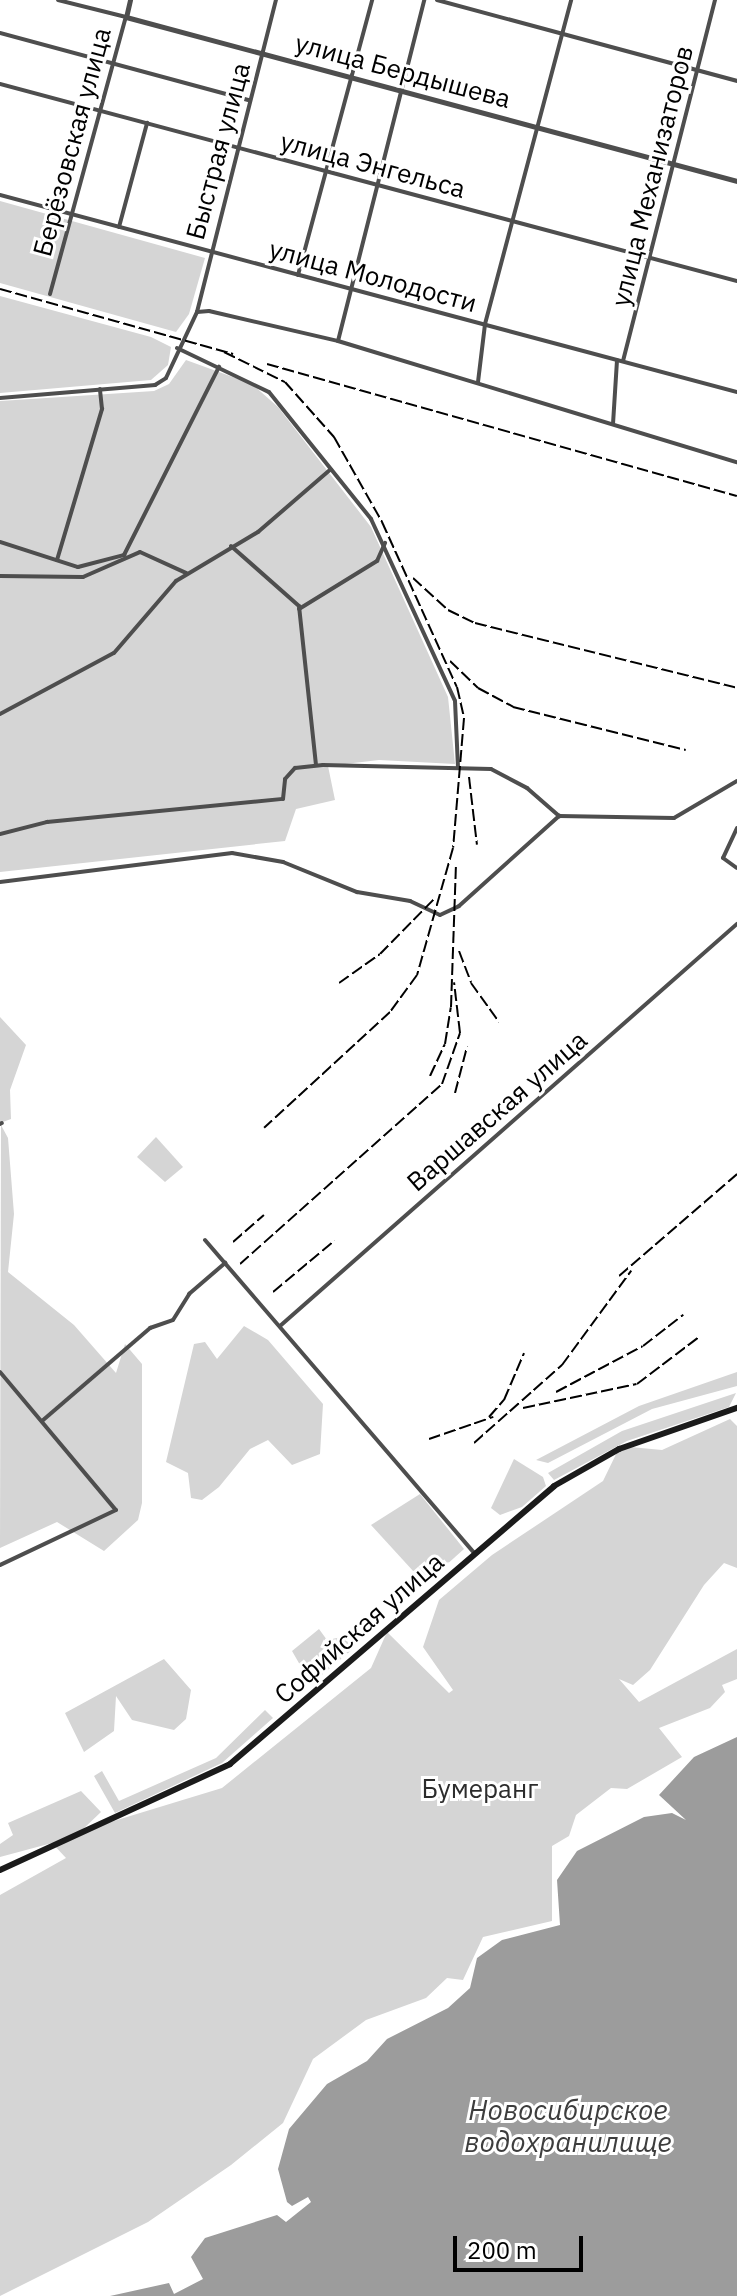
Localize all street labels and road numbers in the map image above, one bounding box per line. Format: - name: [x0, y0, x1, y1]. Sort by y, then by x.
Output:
- street label: Берёзовская улица: [26, 24, 118, 260]
- street label: улица Бердышева: [292, 27, 514, 115]
- street label: улица Механизаторов: [604, 42, 700, 310]
- street label: Быстрая улица: [179, 59, 257, 243]
- street label: улица Энгельса: [277, 125, 469, 205]
- street label: улица Молодости: [266, 233, 480, 319]
- street label: Варшавская улица: [401, 1024, 593, 1198]
- street label: Софийская улица: [268, 1546, 450, 1710]

